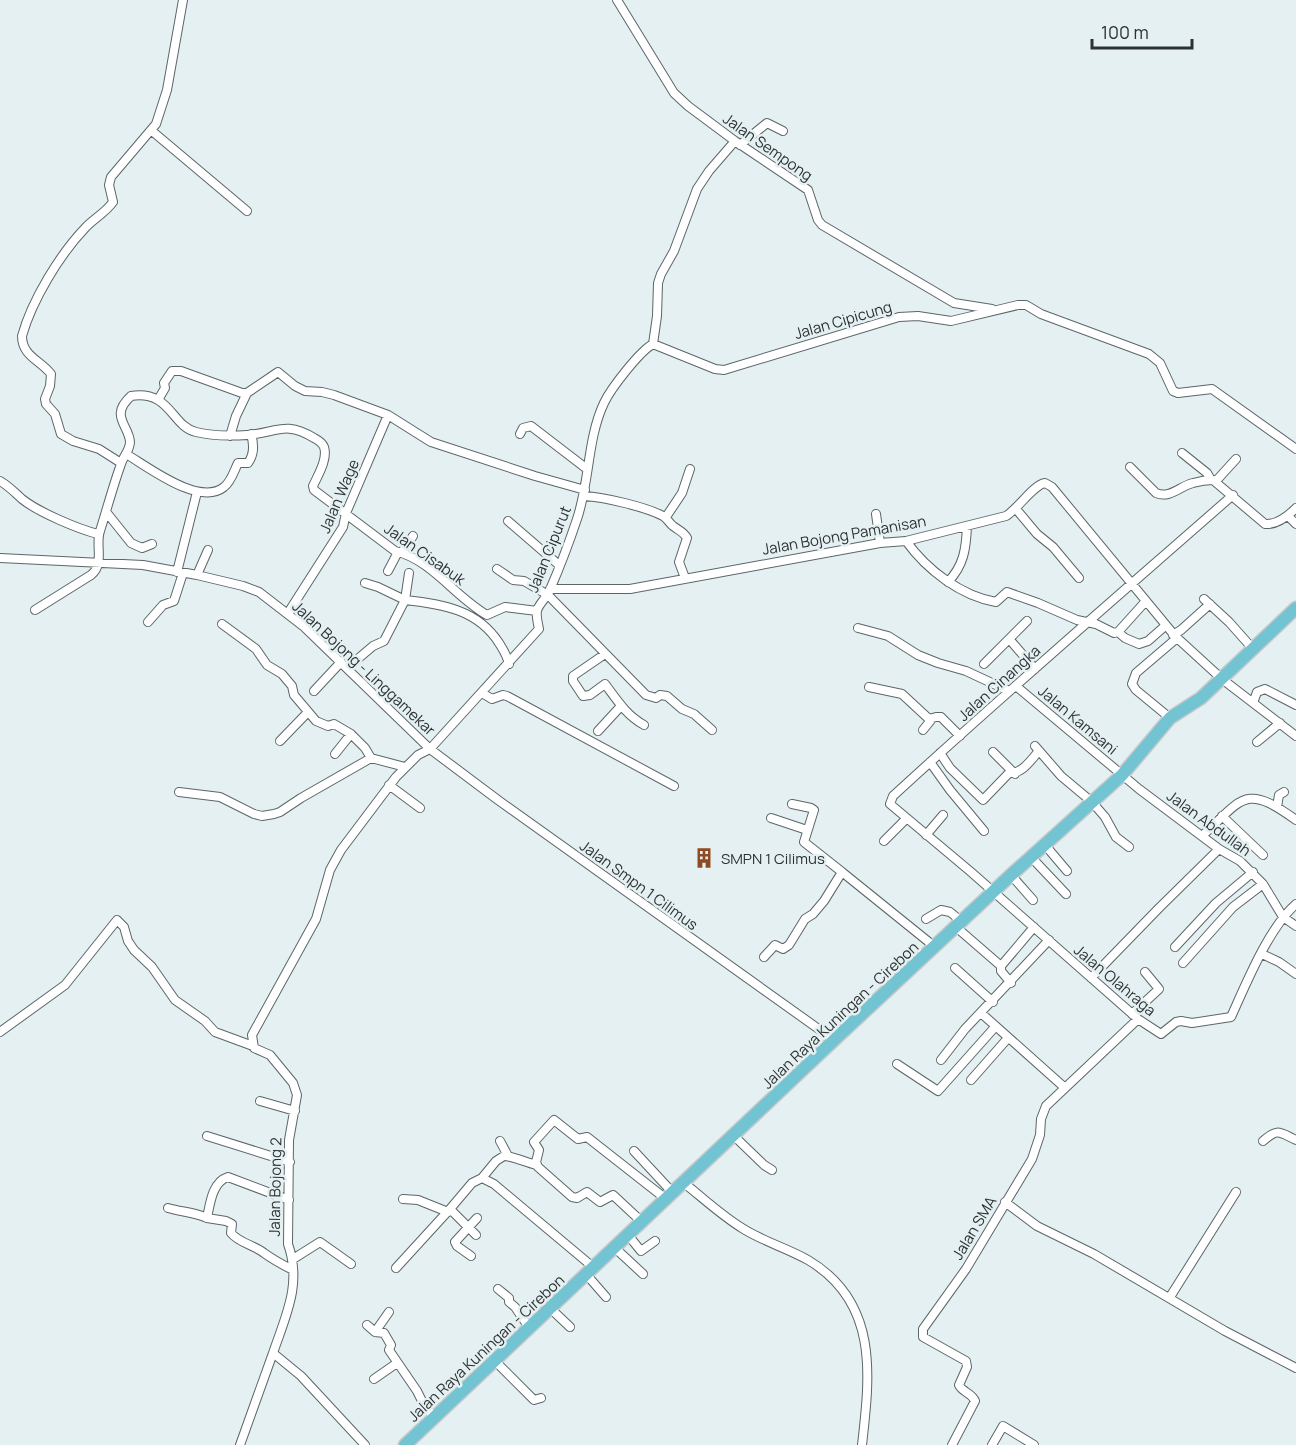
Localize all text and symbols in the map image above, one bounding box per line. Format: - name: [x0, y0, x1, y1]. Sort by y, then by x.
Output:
- scale bar: [1092, 12, 1192, 50]
- text: 100 m: [1101, 20, 1149, 44]
- street label: Jalan Sempong: [719, 108, 817, 186]
- street label: Jalan Cipicung: [792, 296, 894, 344]
- street label: Jalan Wage: [314, 456, 364, 536]
- street label: Jalan Cipurut: [522, 503, 576, 595]
- street label: Jalan Bojong Pamanisan: [760, 510, 928, 560]
- street label: Jalan Cisabuk: [380, 518, 470, 590]
- street label: Jalan Bojong - Linggamekar: [288, 596, 441, 740]
- street label: Jalan Cinangka: [953, 640, 1045, 726]
- street label: Jalan Kamsani: [1034, 681, 1122, 759]
- street label: Jalan Abdullah: [1163, 785, 1255, 861]
- street label: Jalan Smpn 1 Cilimus: [576, 835, 702, 935]
- building icon: SMPN 1 Cilimus: [692, 846, 716, 870]
- place label: SMPN 1 Cilimus: [721, 848, 825, 869]
- street label: Jalan Raya Kuningan - Cirebon: [757, 937, 923, 1093]
- street label: Jalan Olahraga: [1069, 939, 1161, 1021]
- street label: Jalan Bojong 2: [264, 1137, 286, 1237]
- street label: Jalan SMA: [947, 1192, 1001, 1264]
- street label: Jalan Raya Kuningan - Cirebon: [403, 1270, 569, 1426]

